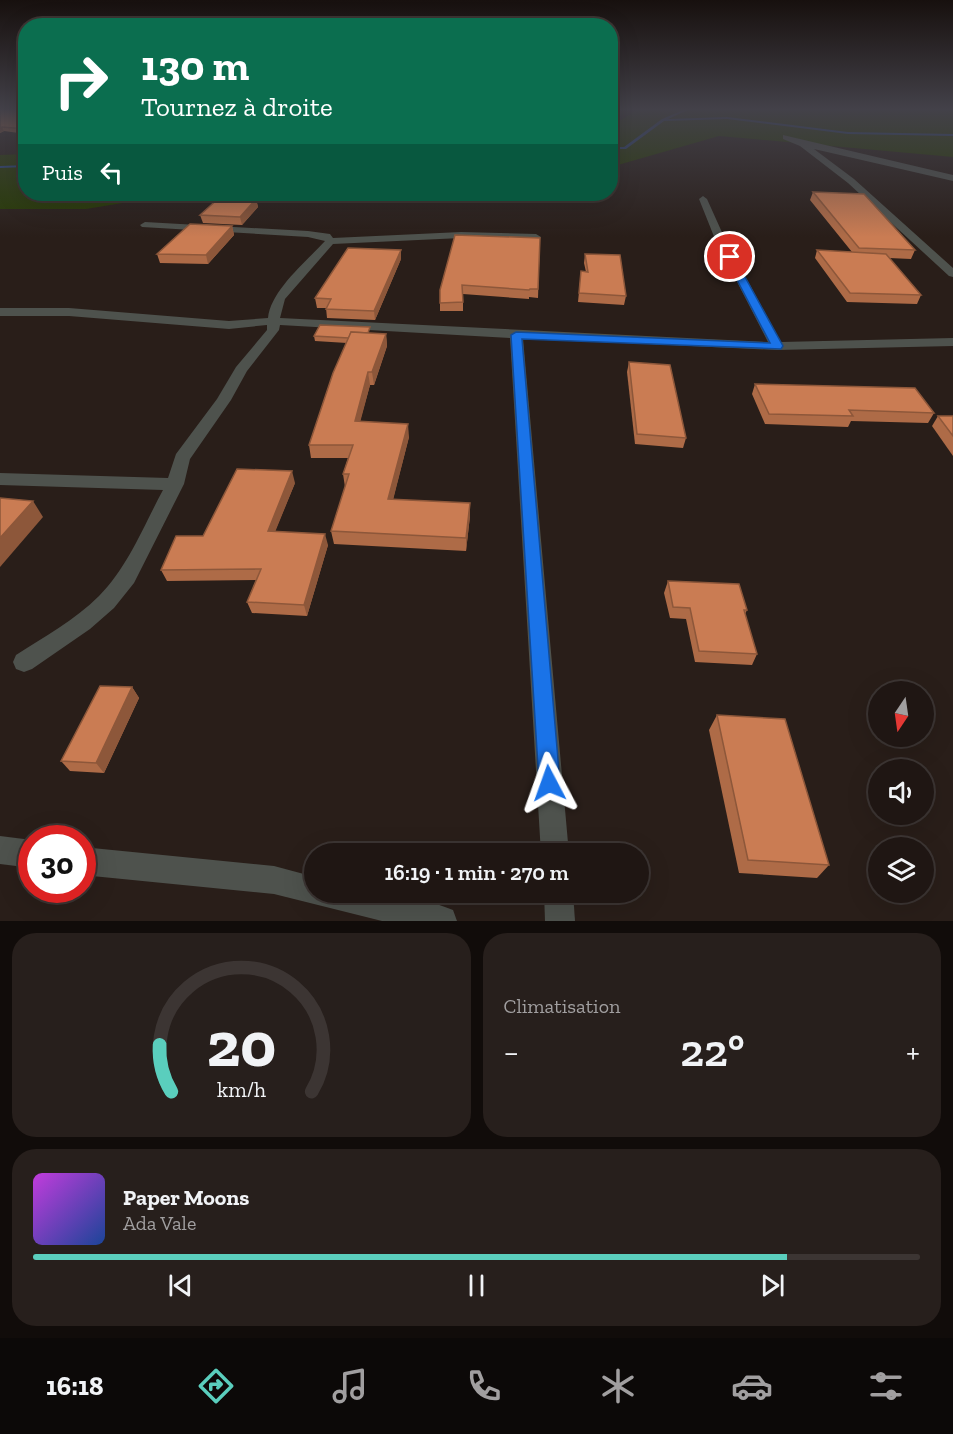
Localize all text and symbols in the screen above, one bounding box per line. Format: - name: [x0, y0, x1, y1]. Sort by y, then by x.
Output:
- text: 130 m: [141, 40, 249, 91]
- icon: right: [42, 42, 120, 120]
- text: Tournez à droite: [141, 91, 333, 123]
- icon: left: [95, 156, 128, 189]
- text: Puis: [42, 159, 83, 186]
- pin: [704, 231, 755, 282]
- icon: arrive: [713, 240, 746, 273]
- north arrow: [868, 681, 934, 747]
- map controls: [868, 681, 934, 903]
- position arrow: [517, 751, 581, 815]
- button: sound: [868, 759, 934, 825]
- speed limit sign: 30: [18, 825, 96, 903]
- button: layers: [868, 837, 934, 903]
- text: 16:19 · 1 min · 270 m: [384, 859, 569, 886]
- text: Climatisation: [504, 994, 620, 1018]
- text: 20: [207, 1007, 276, 1082]
- text: 22°: [680, 1024, 745, 1078]
- text: −: [504, 1032, 519, 1071]
- text: +: [906, 1032, 920, 1071]
- text: km/h: [217, 1077, 266, 1102]
- text: Paper Moons: [123, 1184, 249, 1211]
- text: Ada Vale: [123, 1211, 196, 1235]
- icon: previous: [164, 1269, 197, 1302]
- icon: pause: [460, 1269, 493, 1302]
- icon: next: [756, 1269, 789, 1302]
- icon: directions: [195, 1365, 237, 1407]
- icon: music: [329, 1365, 371, 1407]
- icon: phone: [463, 1365, 505, 1407]
- icon: climate: [597, 1365, 639, 1407]
- icon: car: [731, 1365, 773, 1407]
- icon: filters: [865, 1365, 907, 1407]
- text: 16:18: [46, 1370, 104, 1402]

